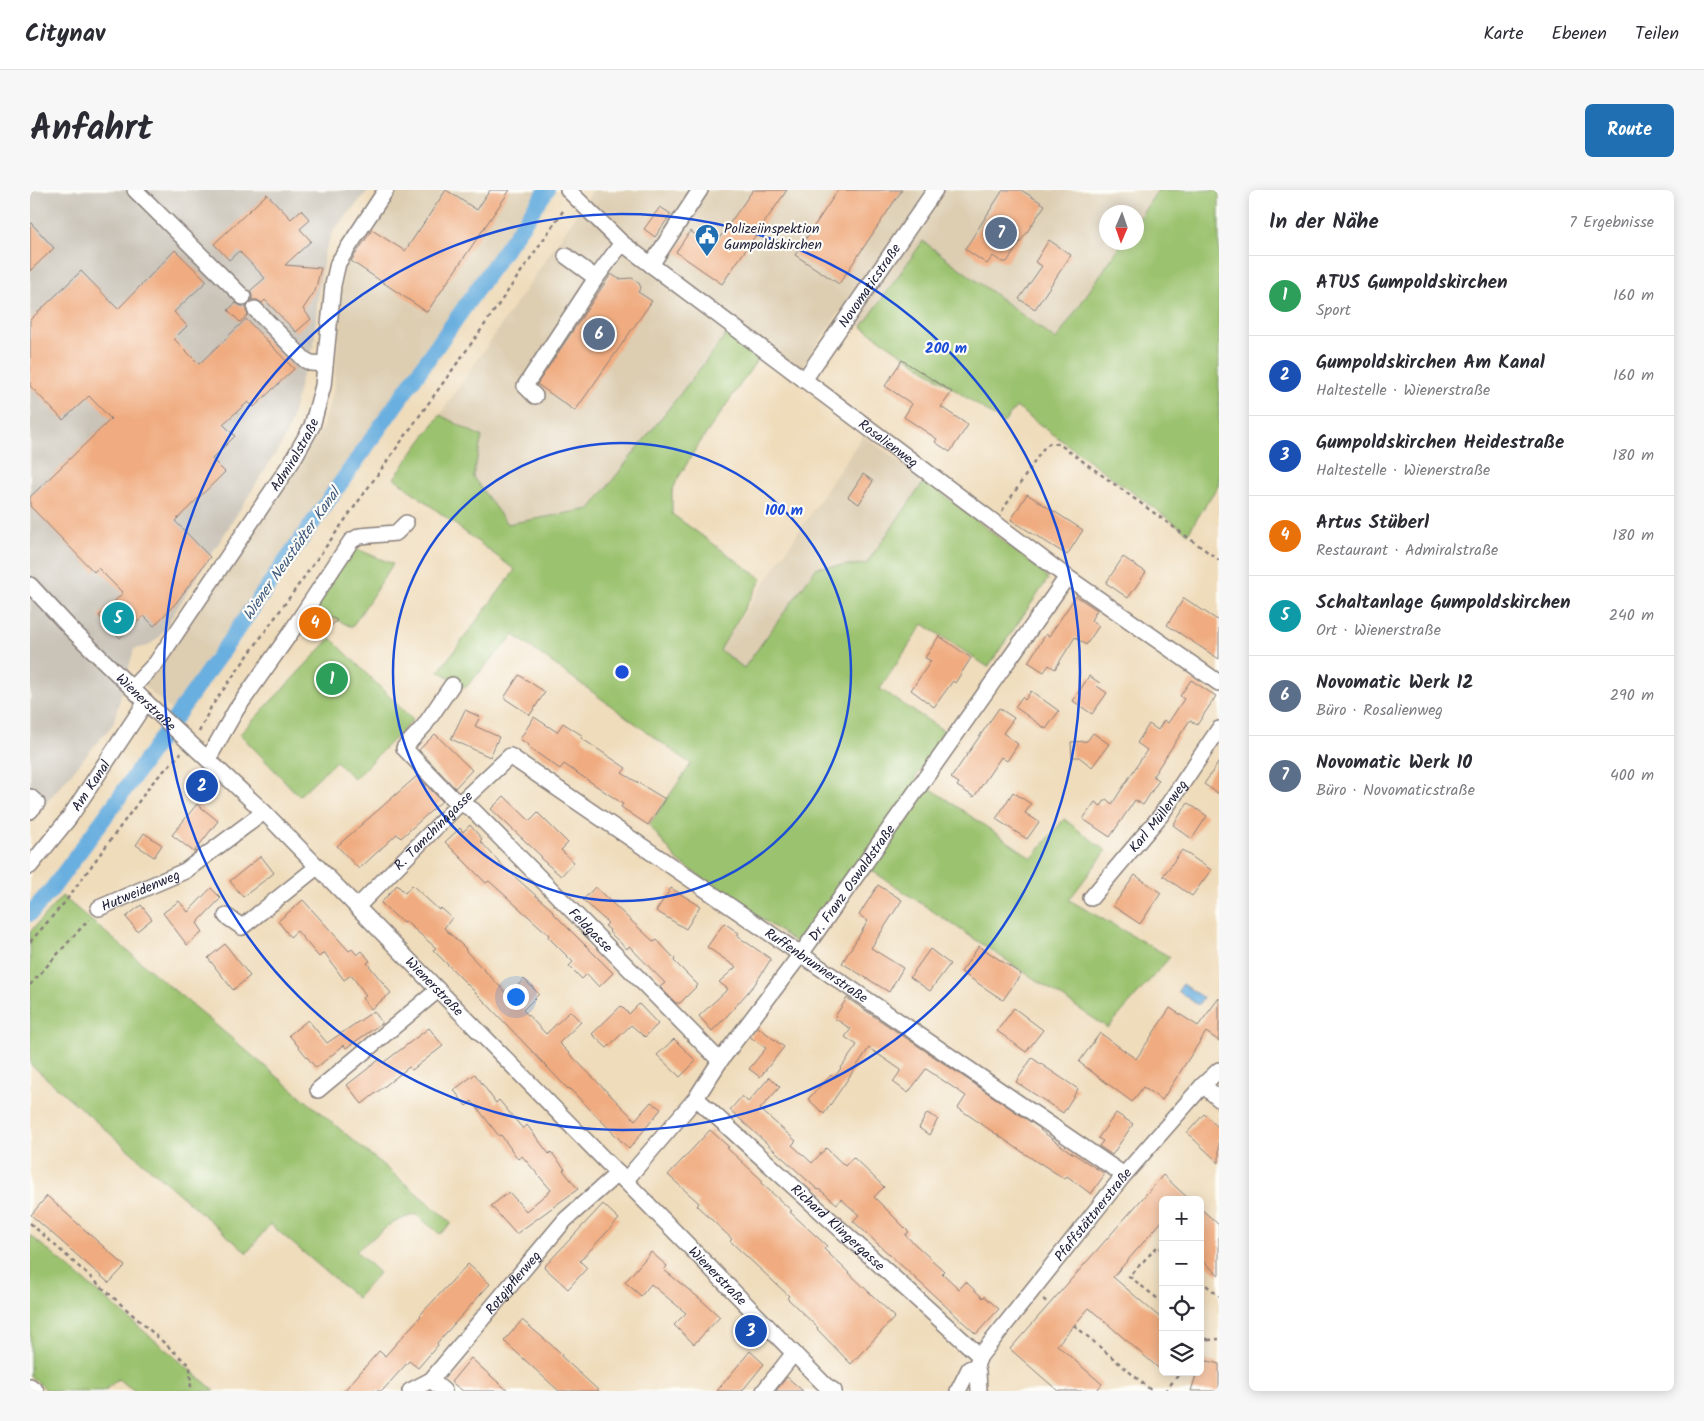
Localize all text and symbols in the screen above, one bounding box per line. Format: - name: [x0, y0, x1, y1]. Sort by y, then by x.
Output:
- text: Citynav: [25, 15, 105, 54]
- text: Karte: [1483, 20, 1524, 49]
- text: Ebenen: [1552, 20, 1607, 49]
- text: Teilen: [1635, 20, 1679, 49]
- text: Anfahrt: [30, 102, 153, 158]
- button: Route: [1585, 104, 1674, 157]
- north arrow: [1099, 205, 1144, 250]
- text: In der Nähe: [1269, 206, 1379, 239]
- text: 7 Ergebnisse: [1569, 210, 1654, 235]
- pin: 7: [985, 214, 1017, 252]
- place label: Polizeiinspektion Gumpoldskirchen: [724, 218, 822, 256]
- public building icon: Polizeiinspektion Gumpoldskirchen: [694, 223, 720, 257]
- street label: Novomaticstraße: [833, 239, 907, 332]
- text: ATUS Gumpoldskirchen: [1316, 268, 1508, 298]
- text: 1: [1283, 283, 1287, 308]
- text: 160 m: [1613, 283, 1654, 308]
- text: Sport: [1316, 298, 1351, 323]
- pin: 6: [583, 315, 615, 353]
- text: 200 m: [925, 337, 967, 361]
- text: Gumpoldskirchen Am Kanal: [1316, 348, 1545, 378]
- text: 2: [1280, 363, 1290, 388]
- text: 160 m: [1613, 363, 1654, 388]
- text: Haltestelle · Wienerstraße: [1316, 378, 1490, 403]
- street label: Rosalienweg: [853, 414, 923, 474]
- street label: Admiralstraße: [265, 416, 326, 496]
- text: Gumpoldskirchen Heidestraße: [1316, 428, 1564, 458]
- text: 3: [1281, 443, 1289, 468]
- text: 180 m: [1612, 443, 1654, 468]
- text: Haltestelle · Wienerstraße: [1316, 458, 1490, 483]
- water label: Wiener Neustädter Kanal: [237, 481, 349, 626]
- text: 100 m: [765, 499, 803, 523]
- text: Artus Stüberl: [1316, 508, 1429, 538]
- text: 4: [1281, 523, 1289, 548]
- text: 180 m: [1612, 523, 1654, 548]
- text: Restaurant · Admiralstraße: [1316, 538, 1498, 563]
- text: Schaltanlage Gumpoldskirchen: [1316, 588, 1571, 618]
- pin: 5: [102, 599, 134, 637]
- text: 5: [1281, 603, 1289, 628]
- text: 240 m: [1609, 603, 1654, 628]
- pin: 4: [299, 604, 331, 642]
- text: Ort · Wienerstraße: [1316, 618, 1441, 643]
- pin: 1: [316, 660, 348, 698]
- centre of rings: [613, 663, 631, 681]
- street label: Wienerstraße: [110, 668, 181, 737]
- text: Novomatic Werk 12: [1316, 668, 1473, 698]
- text: 6: [1281, 683, 1289, 708]
- text: 290 m: [1610, 683, 1654, 708]
- text: Büro · Rosalienweg: [1316, 698, 1443, 723]
- text: Novomatic Werk 10: [1316, 748, 1472, 778]
- street label: Am Kanal: [66, 755, 117, 816]
- text: 7: [1281, 763, 1289, 788]
- text: 400 m: [1610, 763, 1654, 788]
- pin: 2: [186, 767, 218, 805]
- street label: Karl Müllerweg: [1124, 776, 1194, 858]
- text: Büro · Novomaticstraße: [1316, 778, 1475, 803]
- street label: R. Tamchinagasse: [389, 786, 479, 876]
- street label: Dr. Franz Oswaldstraße: [803, 820, 902, 946]
- street label: Hutweidenweg: [98, 864, 184, 918]
- street label: Feldgasse: [563, 903, 618, 959]
- street label: Ruffenbrunnerstraße: [760, 923, 873, 1010]
- street label: Wienerstraße: [399, 952, 469, 1022]
- your location: [503, 984, 529, 1010]
- street label: Pfaffstättnerstraße: [1049, 1163, 1138, 1267]
- street label: Richard Klingergasse: [785, 1179, 890, 1277]
- map controls: [1159, 1196, 1204, 1376]
- button: +: [1159, 1196, 1204, 1241]
- street label: Wienerstraße: [683, 1241, 752, 1312]
- button: −: [1159, 1241, 1204, 1286]
- street label: Rotgipflerweg: [480, 1246, 547, 1320]
- button: locate: [1159, 1286, 1204, 1331]
- pin: 3: [735, 1312, 767, 1350]
- button: layers: [1159, 1331, 1204, 1376]

